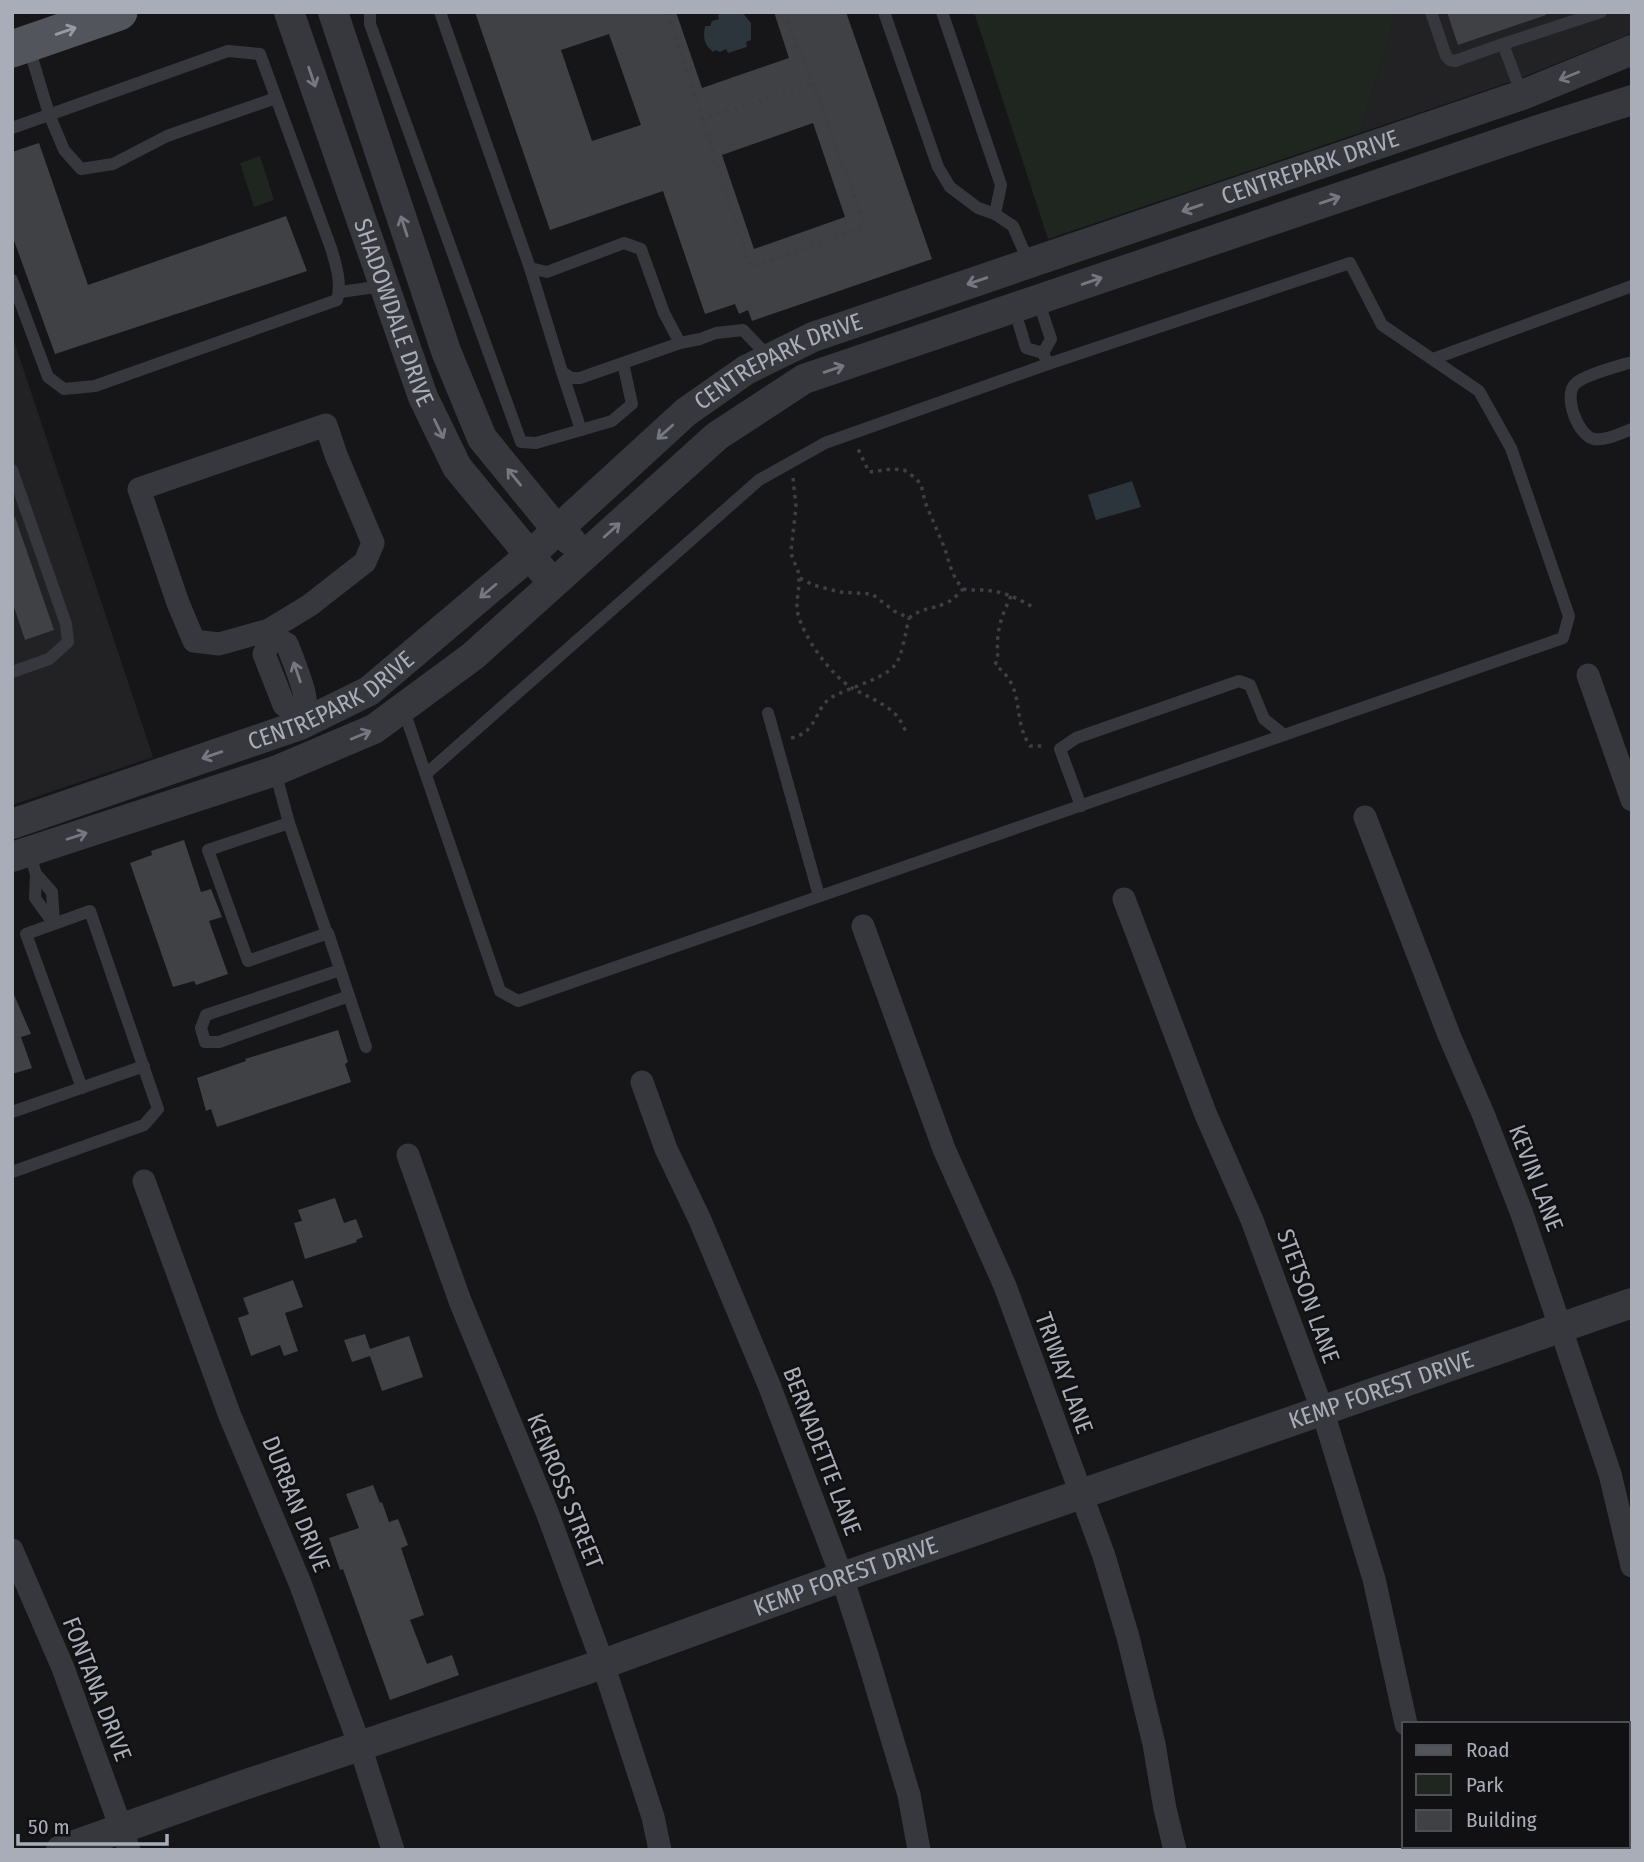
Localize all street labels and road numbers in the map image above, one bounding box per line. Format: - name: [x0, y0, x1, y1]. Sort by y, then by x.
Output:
- street label: CENTREPARK DRIVE: [1218, 124, 1402, 211]
- street label: SHADOWDALE DRIVE: [348, 215, 439, 411]
- street label: CENTREPARK DRIVE: [689, 307, 866, 416]
- street label: CENTREPARK DRIVE: [244, 645, 420, 756]
- street label: KEVIN LANE: [1503, 1121, 1569, 1235]
- street label: STETSON LANE: [1271, 1225, 1345, 1367]
- street label: TRIWAY LANE: [1029, 1309, 1099, 1437]
- street label: KEMP FOREST DRIVE: [1285, 1345, 1477, 1435]
- street label: BERNADETTE LANE: [777, 1363, 867, 1539]
- street label: KENROSS STREET: [521, 1409, 609, 1573]
- street label: DURBAN DRIVE: [256, 1432, 336, 1576]
- street label: KEMP FOREST DRIVE: [750, 1531, 941, 1622]
- street label: FONTANA DRIVE: [57, 1613, 137, 1765]

